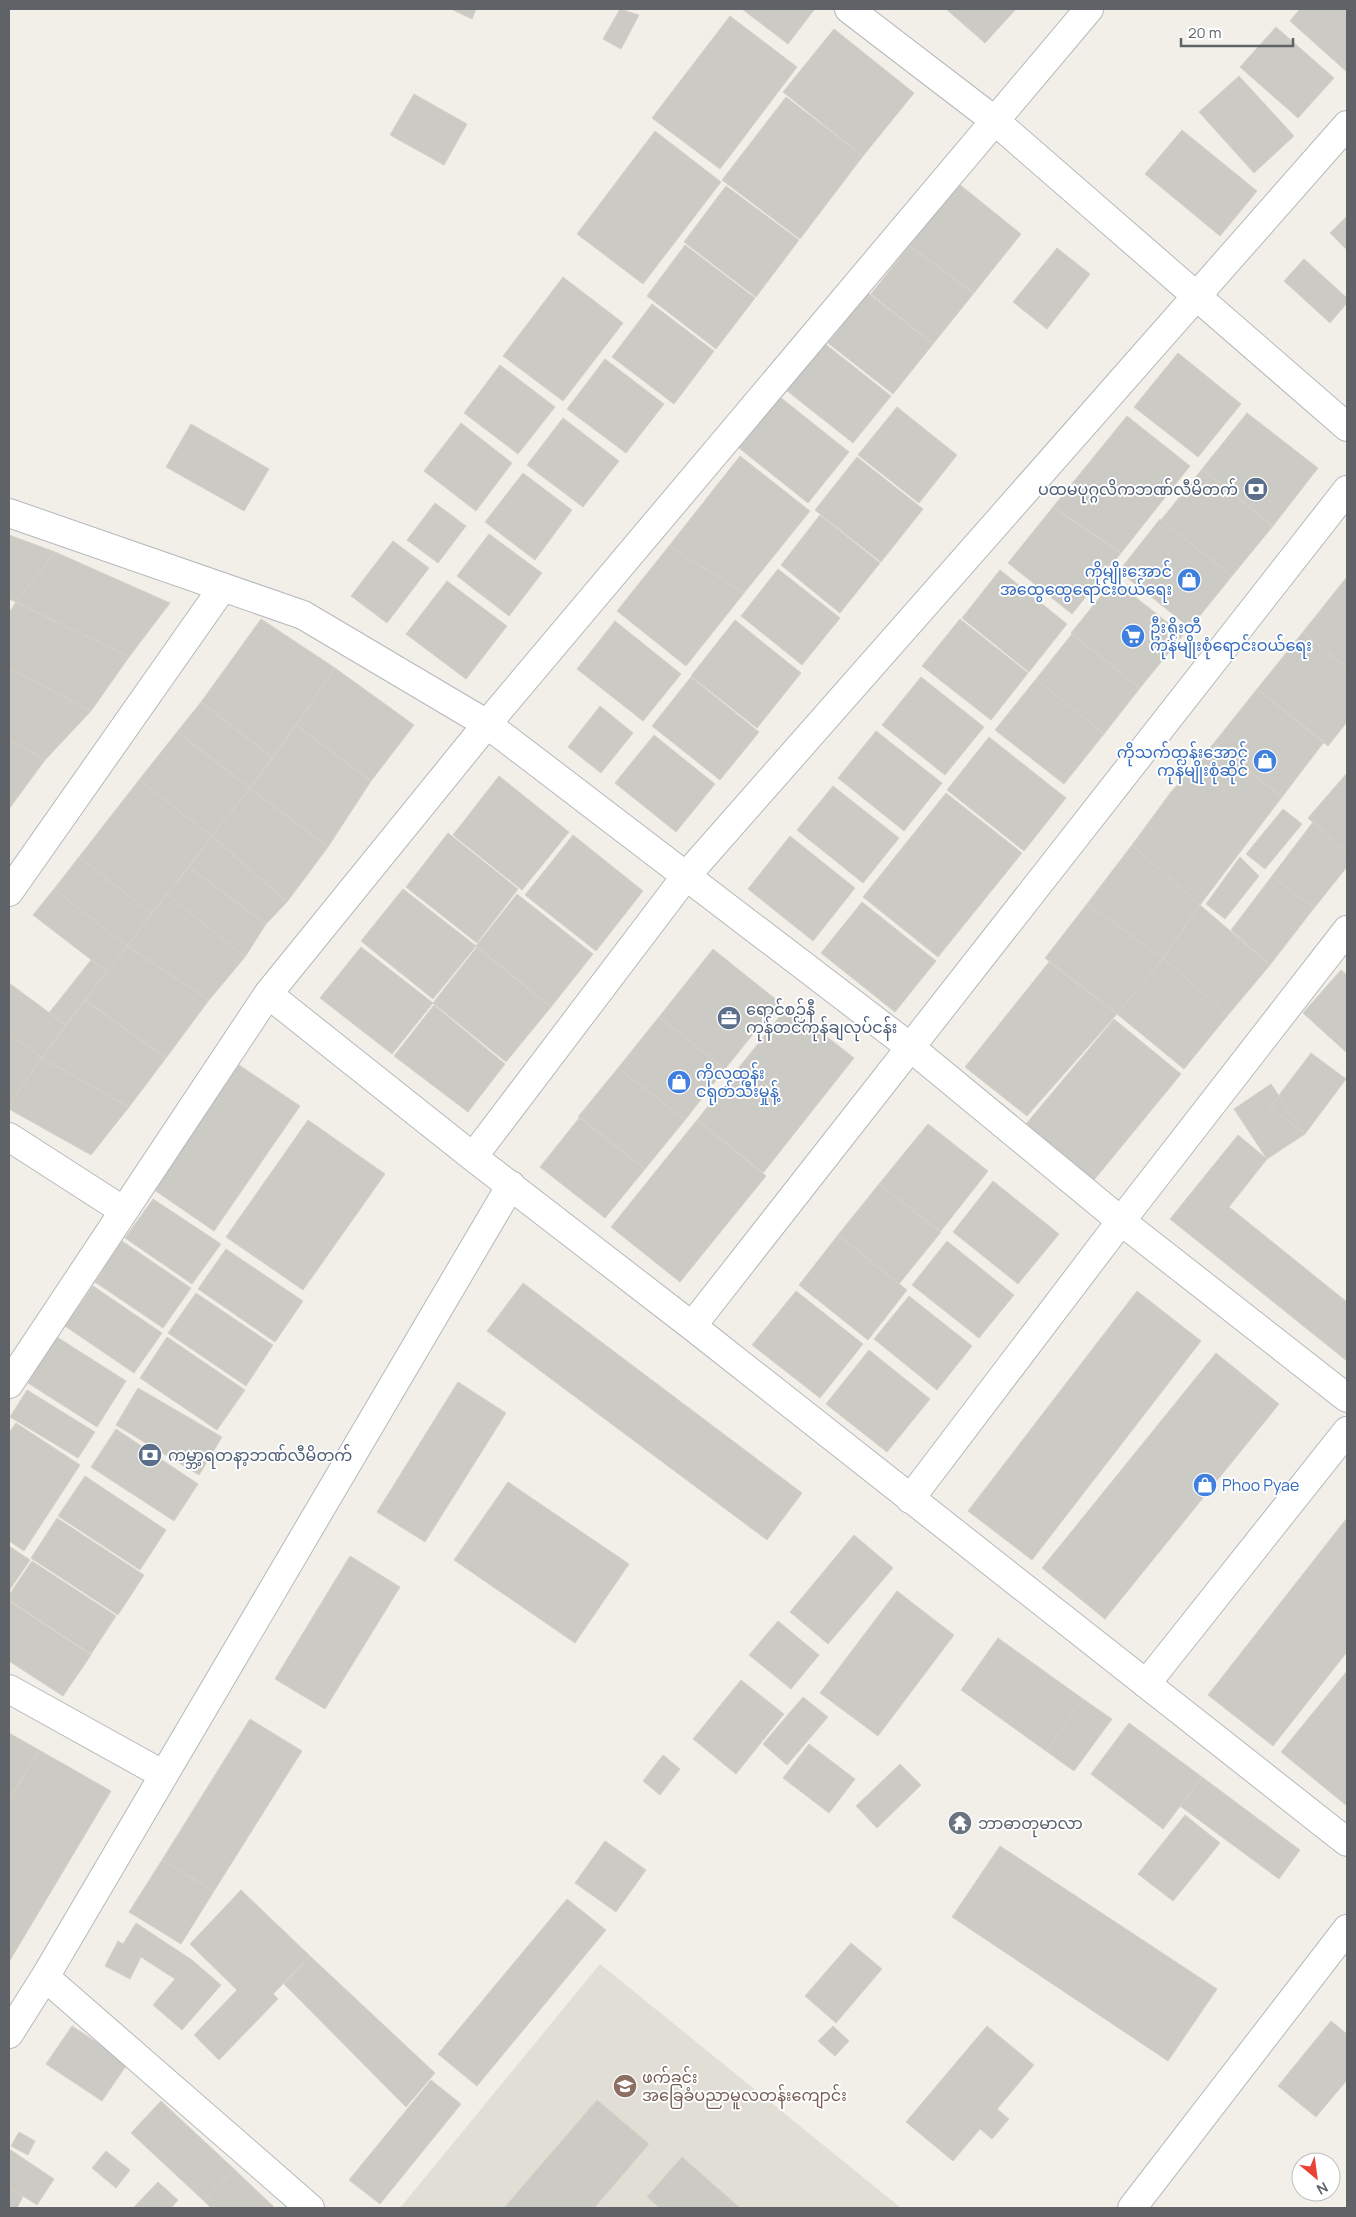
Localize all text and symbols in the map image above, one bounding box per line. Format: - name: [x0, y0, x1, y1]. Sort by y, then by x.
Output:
- scale bar: [1181, 15, 1294, 47]
- text: 20 m: [1188, 22, 1221, 43]
- bank icon: ပထမပုဂ္ဂလိကဘဏ်လီမိတက်: [1243, 476, 1269, 502]
- place label: ပထမပုဂ္ဂလိကဘဏ်လီမိတက်: [1038, 478, 1238, 504]
- place label: ကိုမျိုးအောင် အထွေထွေရောင်းဝယ်ရေး: [1000, 560, 1172, 603]
- shop icon: ကိုမျိုးအောင် အထွေထွေရောင်းဝယ်ရေး: [1176, 567, 1202, 593]
- place label: ဦးရှိုးတီ ကုန်မျိုးစုံရောင်းဝယ်ရေး: [1150, 616, 1312, 660]
- supermarket icon: ဦးရှိုးတီ ကုန်မျိုးစုံရောင်းဝယ်ရေး: [1120, 623, 1146, 649]
- place label: ကိုသက်ထွန်းအောင် ကုန်မျိုးစုံဆိုင်: [1117, 741, 1248, 785]
- shop icon: ကိုသက်ထွန်းအောင် ကုန်မျိုးစုံဆိုင်: [1252, 748, 1278, 774]
- place label: ရောင်စဉ်နီ ကုန်တင်ကုန်ချလုပ်ငန်း: [746, 998, 897, 1042]
- office icon: ရောင်စဉ်နီ ကုန်တင်ကုန်ချလုပ်ငန်း: [716, 1005, 742, 1031]
- place label: ကိုလှထွန်း ငရုတ်သီးမှုန့်: [696, 1062, 781, 1106]
- shop icon: ကိုလှထွန်း ငရုတ်သီးမှုန့်: [666, 1069, 692, 1095]
- bank icon: ကမ္ဘာ့ရတနာ့ဘဏ်လီမိတက်: [137, 1442, 163, 1468]
- place label: ကမ္ဘာ့ရတနာ့ဘဏ်လီမိတက်: [168, 1444, 352, 1469]
- shop icon: Phoo Pyae: [1192, 1472, 1218, 1498]
- place label: Phoo Pyae: [1222, 1474, 1299, 1496]
- temple icon: ဘာဓာတုမာလာ: [947, 1810, 973, 1836]
- place label: ဘာဓာတုမာလာ: [978, 1812, 1083, 1838]
- place label: ဖက်ခင်း အခြေခံပညာမူလတန်းကျောင်း: [642, 2066, 847, 2110]
- school or university icon: ဖက်ခင်း အခြေခံပညာမူလတန်းကျောင်း: [612, 2073, 638, 2099]
- north arrow: [1291, 2152, 1341, 2202]
- text: N: [1314, 2178, 1332, 2200]

